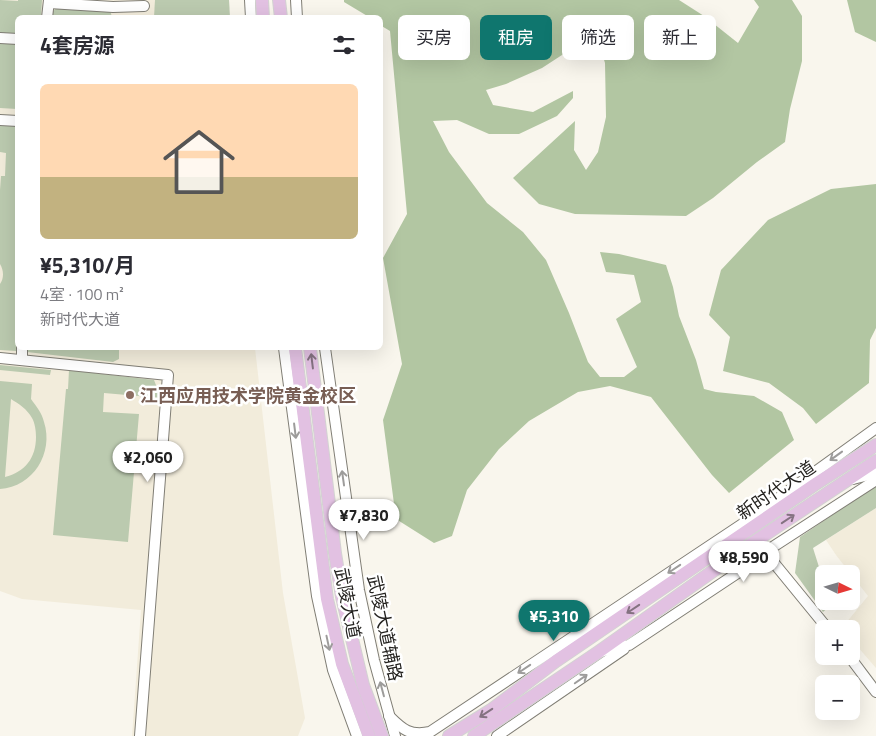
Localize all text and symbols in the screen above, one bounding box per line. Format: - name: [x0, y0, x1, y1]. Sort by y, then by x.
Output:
- chip: 买房: [398, 15, 470, 60]
- chip: 租房: [480, 15, 552, 60]
- chip: 筛选: [562, 15, 634, 60]
- chip: 新上: [644, 15, 716, 60]
- text: 4套房源: [40, 29, 115, 61]
- icon: filters: [330, 31, 358, 59]
- icon: home: [154, 117, 244, 207]
- text: ¥5,310/月: [40, 249, 135, 281]
- text: 4室 · 100 m²: [40, 282, 124, 306]
- text: 新时代大道: [40, 307, 120, 331]
- one-way arrow: [307, 353, 317, 369]
- place label: 江西应用技术学院黄金校区: [140, 382, 356, 409]
- marker: 江西应用技术学院黄金校区: [124, 389, 136, 401]
- one-way arrow: [290, 422, 300, 438]
- pin: ¥2,060: [107, 440, 189, 483]
- text: ¥2,060: [123, 445, 173, 469]
- one-way arrow: [829, 451, 843, 461]
- street label: 新时代大道: [731, 454, 821, 526]
- one-way arrow: [338, 470, 348, 486]
- pin: ¥7,830: [323, 498, 405, 541]
- text: ¥7,830: [339, 503, 389, 527]
- one-way arrow: [781, 514, 795, 524]
- pin: ¥8,590: [703, 540, 785, 583]
- text: ¥8,590: [719, 545, 769, 569]
- one-way arrow: [668, 564, 682, 574]
- street label: 武陵大道: [328, 565, 368, 641]
- north arrow: [815, 565, 860, 610]
- map controls: [815, 565, 860, 720]
- street label: 武陵大道辅路: [361, 572, 409, 684]
- pin: ¥5,310: [513, 600, 595, 642]
- text: ¥5,310: [529, 604, 579, 628]
- one-way arrow: [626, 604, 640, 614]
- button: +: [815, 620, 860, 665]
- one-way arrow: [323, 634, 333, 650]
- one-way arrow: [518, 664, 532, 674]
- one-way arrow: [574, 674, 588, 684]
- button: −: [815, 675, 860, 720]
- one-way arrow: [377, 681, 386, 697]
- one-way arrow: [479, 708, 493, 718]

